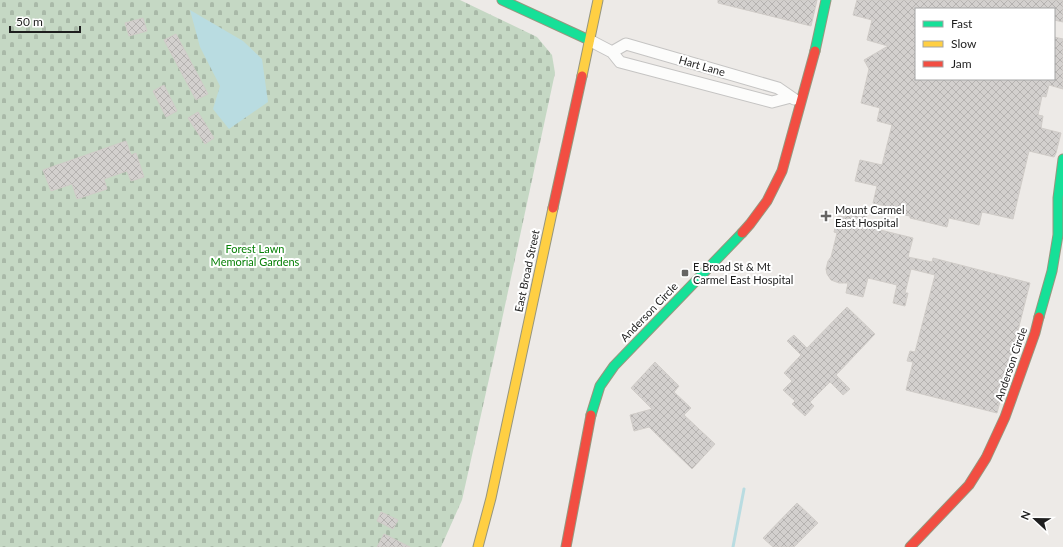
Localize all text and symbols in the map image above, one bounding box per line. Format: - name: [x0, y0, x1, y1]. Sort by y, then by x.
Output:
- scale bar: [10, 8, 80, 34]
- legend: [915, 8, 1055, 80]
- text: 50 m: [16, 14, 43, 29]
- text: Fast: [951, 16, 973, 31]
- text: Slow: [951, 36, 977, 51]
- street label: Hart Lane: [678, 53, 727, 78]
- text: Jam: [951, 56, 972, 71]
- place label: Mount Carmel East Hospital: [835, 203, 905, 229]
- marker: Mount Carmel East Hospital: [820, 210, 832, 222]
- street label: East Broad Street: [511, 229, 542, 313]
- park label: Forest Lawn Memorial Gardens: [211, 242, 300, 268]
- place label: E Broad St & Mt Carmel East Hospital: [693, 260, 793, 286]
- marker: E Broad St & Mt Carmel East Hospital: [680, 268, 690, 278]
- street label: Anderson Circle: [617, 279, 680, 344]
- street label: Anderson Circle: [992, 325, 1029, 402]
- north arrow: [1015, 499, 1055, 539]
- text: N: [1018, 509, 1033, 521]

